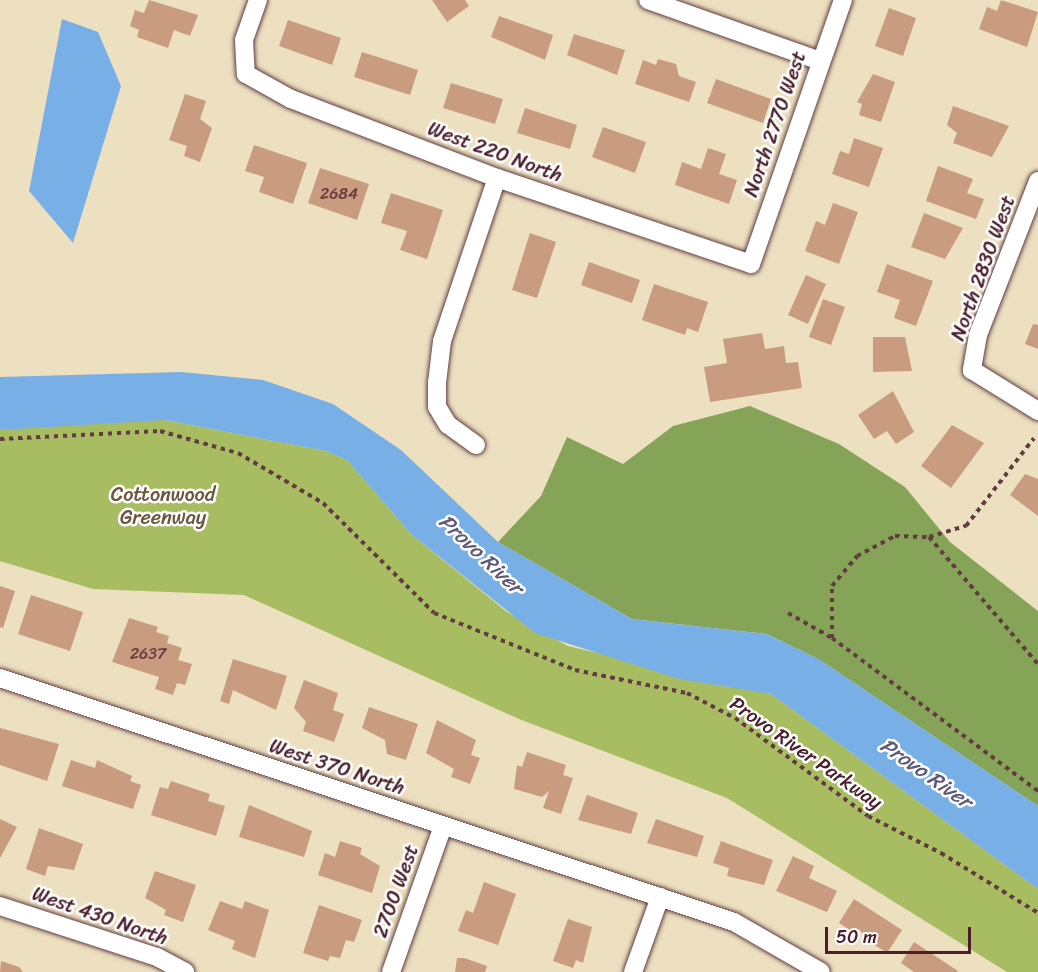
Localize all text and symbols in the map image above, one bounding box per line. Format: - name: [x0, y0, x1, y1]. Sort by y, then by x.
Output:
- street label: North 2770 West: [739, 48, 811, 200]
- street label: West 220 North: [425, 117, 565, 187]
- house number: 2684: [320, 184, 358, 204]
- street label: North 2830 West: [946, 192, 1020, 344]
- park label: Cottonwood Greenway: [111, 483, 215, 530]
- water label: Provo River: [434, 509, 528, 599]
- house number: 2637: [130, 644, 166, 664]
- street label: Provo River Parkway: [725, 691, 887, 815]
- water label: Provo River: [876, 732, 976, 814]
- street label: West 370 North: [266, 734, 408, 800]
- street label: 2700 West: [368, 841, 424, 941]
- street label: West 430 North: [29, 882, 171, 950]
- scale bar: [828, 915, 974, 953]
- text: 50 m: [836, 921, 877, 953]

